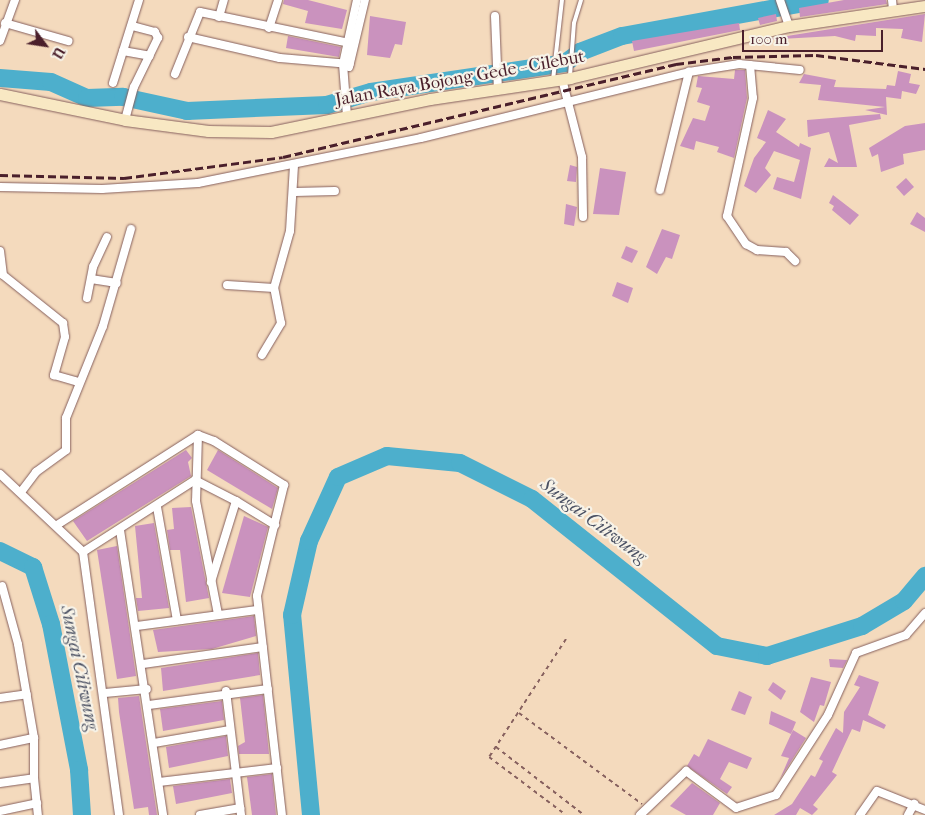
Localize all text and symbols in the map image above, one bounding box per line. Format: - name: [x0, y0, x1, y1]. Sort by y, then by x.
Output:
- north arrow: [20, 20, 70, 70]
- scale bar: [745, 20, 886, 52]
- text: 100 m: [750, 30, 788, 48]
- text: U: [48, 44, 68, 62]
- street label: Jalan Raya Bojong Gede - Cilebut: [333, 46, 587, 112]
- water label: Sungai Ciliwung: [535, 474, 651, 568]
- water label: Sungai Ciliwung: [55, 603, 103, 733]

